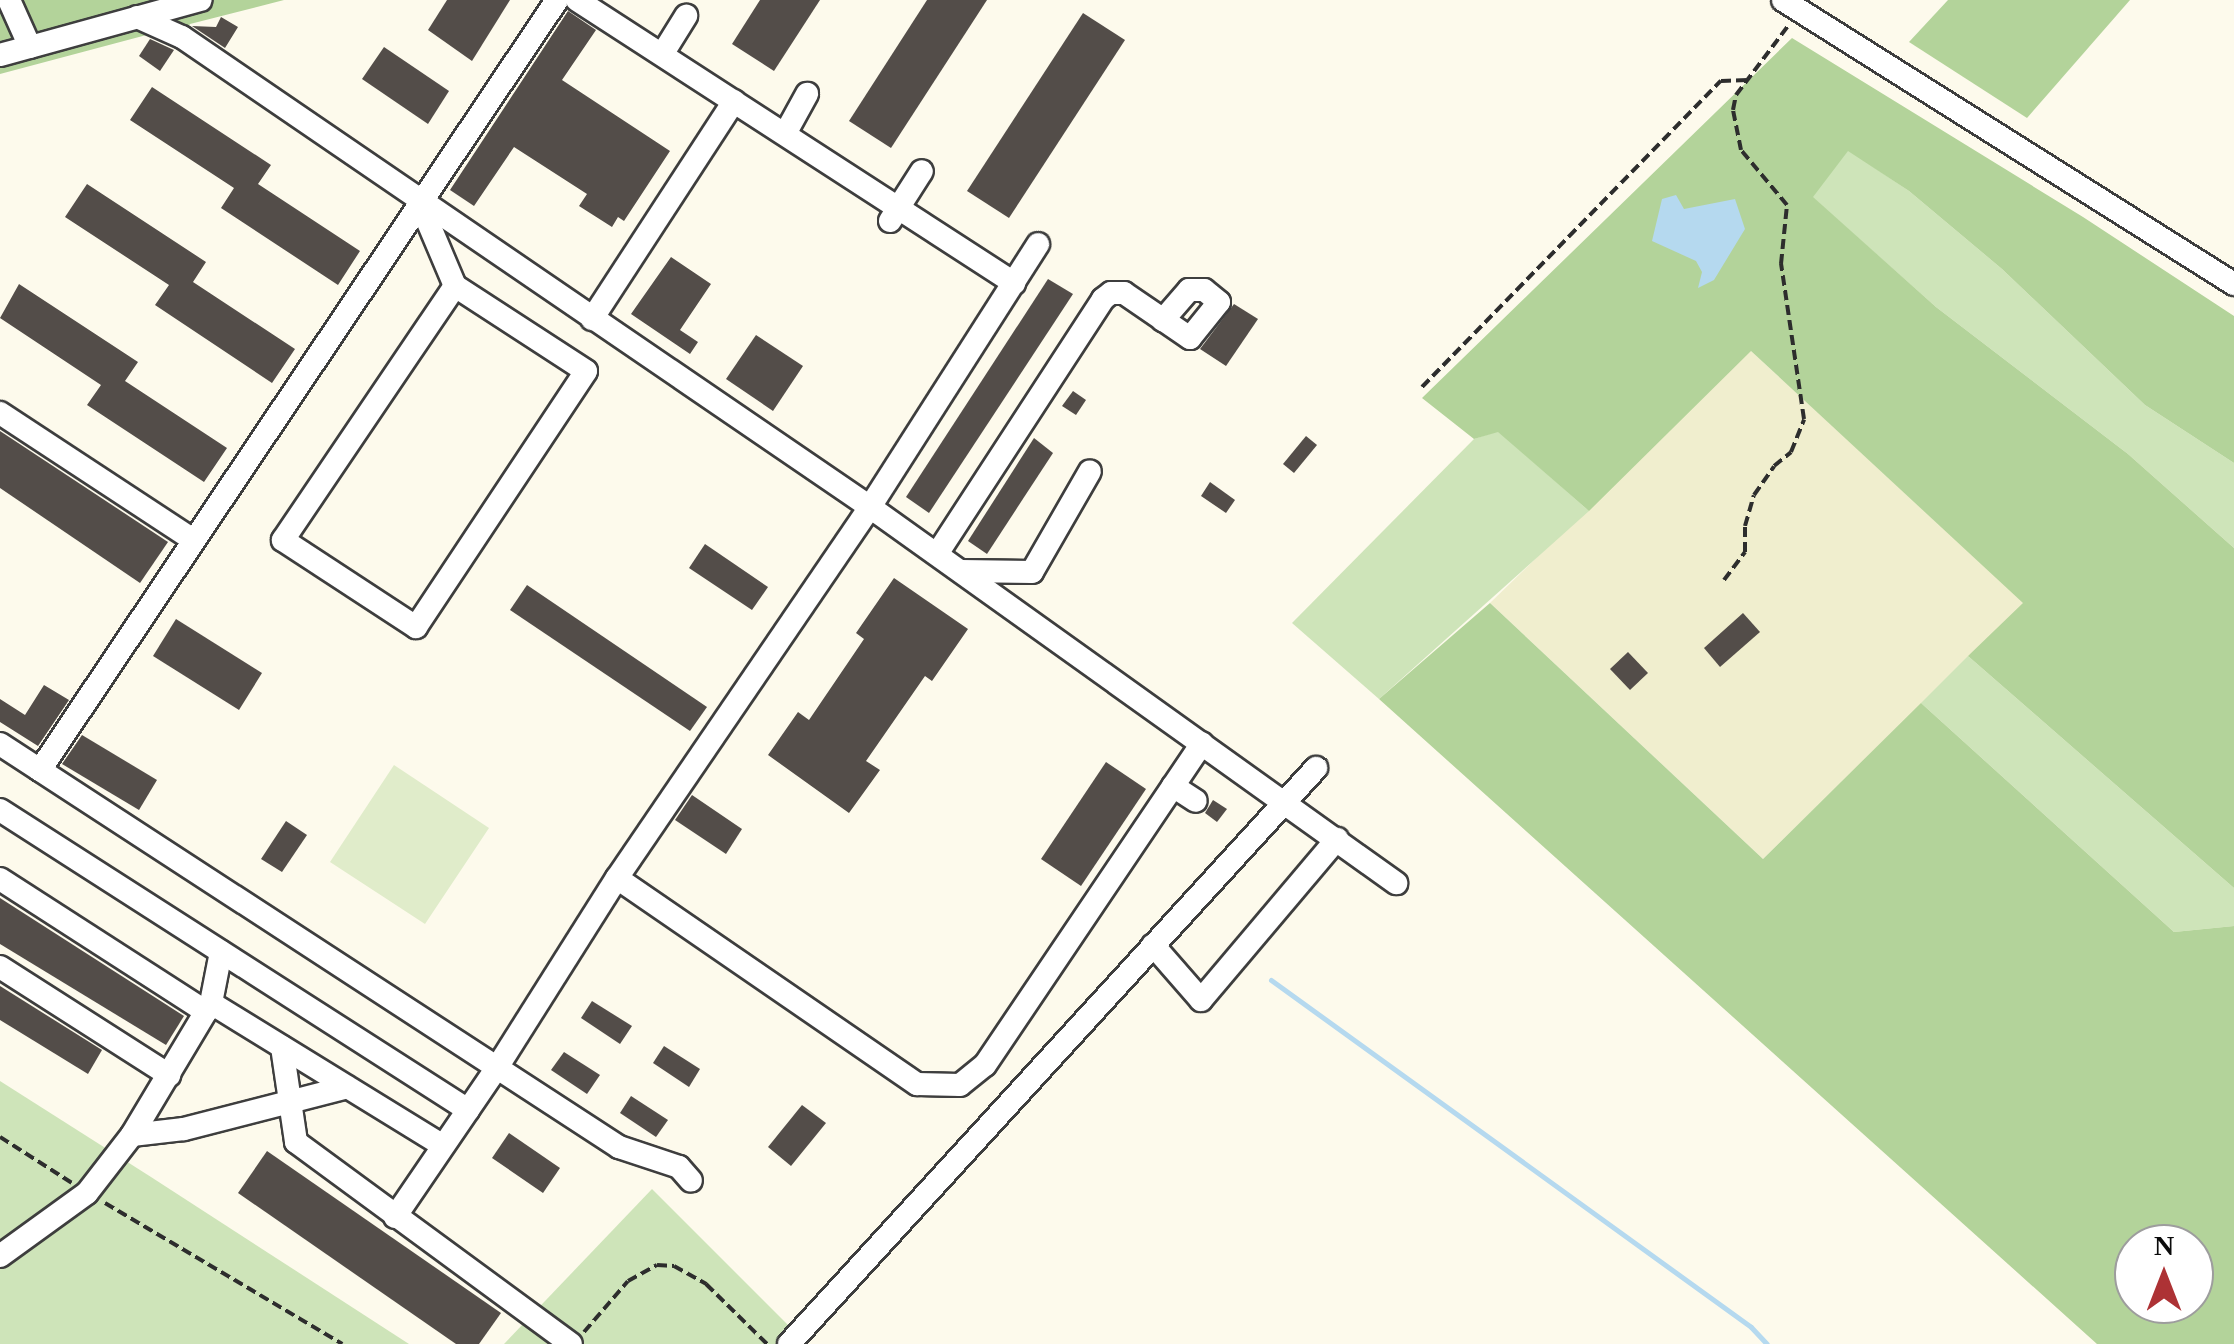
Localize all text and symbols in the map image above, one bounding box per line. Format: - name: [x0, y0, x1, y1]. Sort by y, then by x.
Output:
- north arrow: [2114, 1224, 2214, 1324]
- text: N: [2154, 1230, 2174, 1261]

